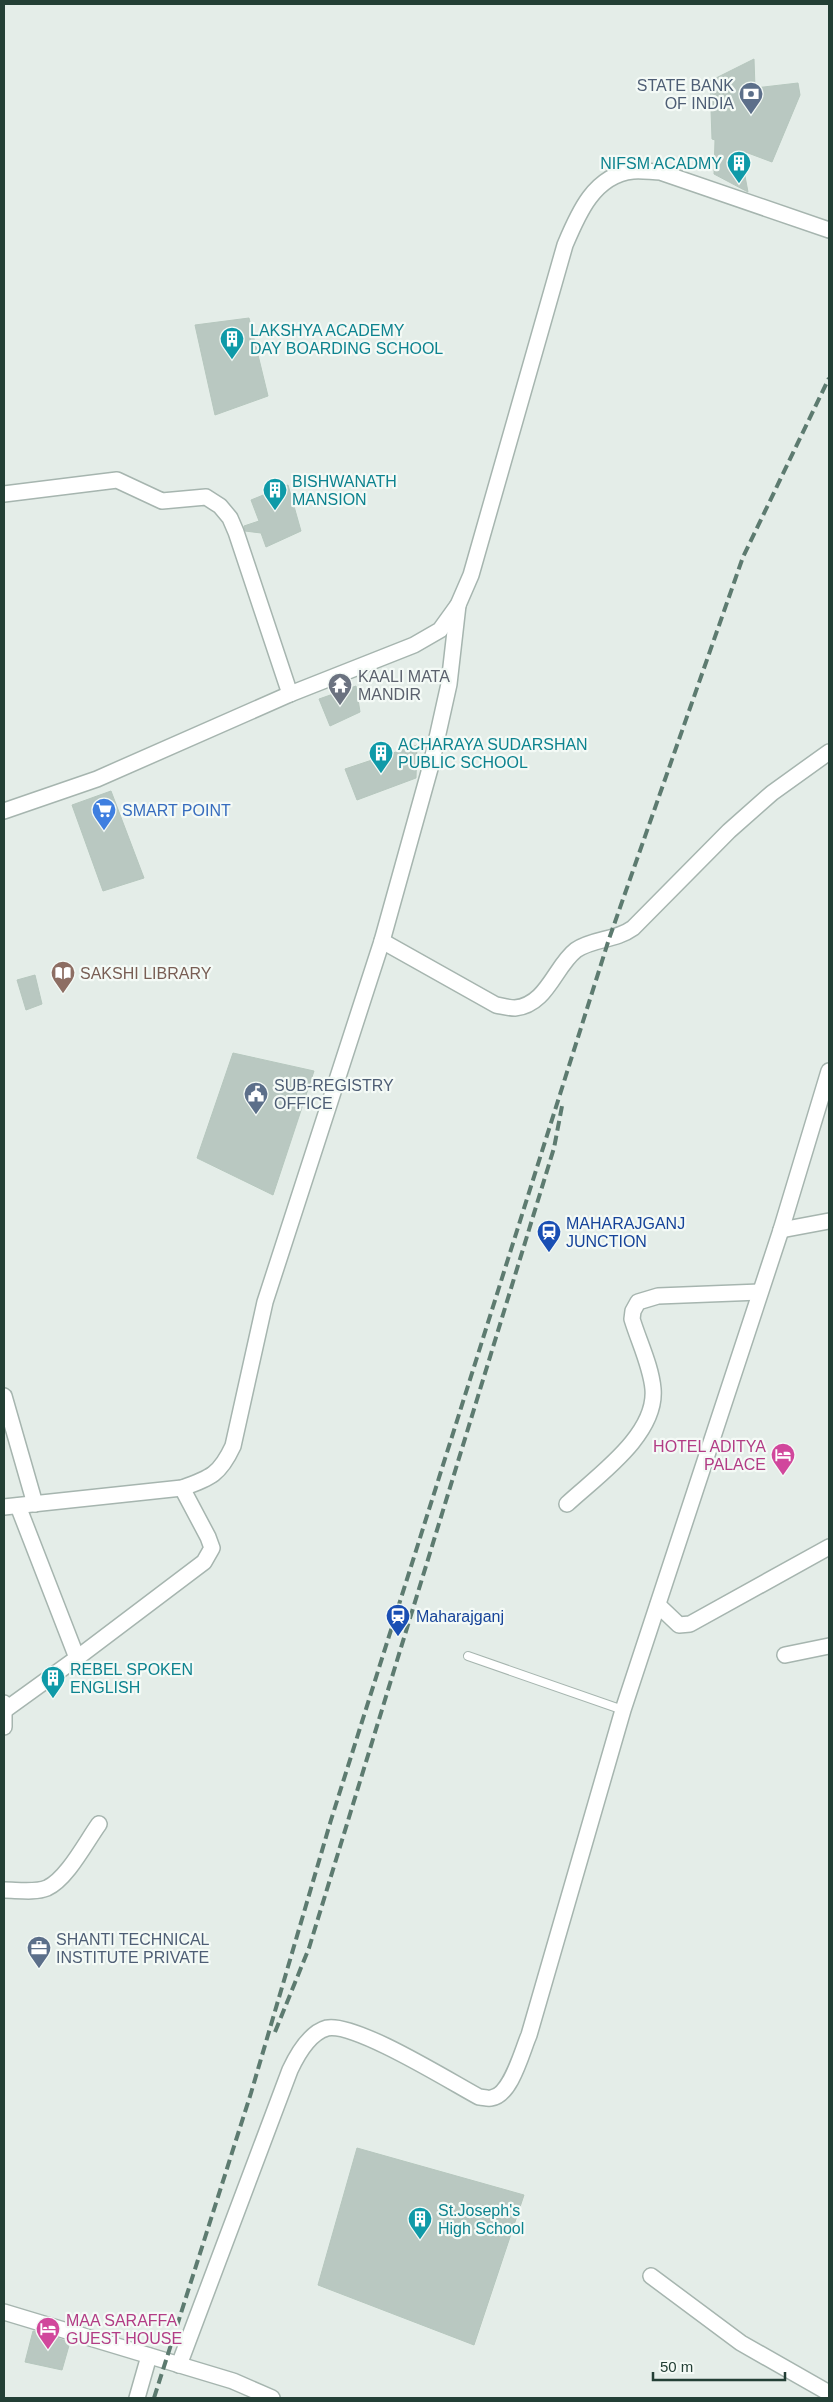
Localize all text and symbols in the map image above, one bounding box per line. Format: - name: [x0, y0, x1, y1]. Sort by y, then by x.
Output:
- place label: STATE BANK OF INDIA: [637, 77, 734, 112]
- bank icon: STATE BANK OF INDIA: [738, 81, 764, 115]
- building icon: NIFSM ACADMY: [726, 150, 752, 184]
- place label: NIFSM ACADMY: [600, 155, 722, 172]
- place label: LAKSHYA ACADEMY DAY BOARDING SCHOOL: [250, 322, 443, 357]
- building icon: LAKSHYA ACADEMY DAY BOARDING SCHOOL: [219, 326, 245, 360]
- place label: BISHWANATH MANSION: [292, 473, 397, 508]
- building icon: BISHWANATH MANSION: [262, 477, 288, 511]
- place label: KAALI MATA MANDIR: [358, 668, 450, 703]
- temple icon: KAALI MATA MANDIR: [327, 672, 353, 706]
- place label: ACHARAYA SUDARSHAN PUBLIC SCHOOL: [398, 736, 588, 771]
- building icon: ACHARAYA SUDARSHAN PUBLIC SCHOOL: [368, 740, 394, 774]
- supermarket icon: SMART POINT: [91, 797, 117, 831]
- place label: SMART POINT: [122, 802, 231, 819]
- library icon: SAKSHI LIBRARY: [50, 960, 76, 994]
- place label: SAKSHI LIBRARY: [80, 965, 212, 982]
- place label: SUB-REGISTRY OFFICE: [274, 1077, 394, 1112]
- public building icon: SUB-REGISTRY OFFICE: [243, 1081, 269, 1115]
- place label: MAHARAJGANJ JUNCTION: [566, 1215, 685, 1250]
- station icon: MAHARAJGANJ JUNCTION: [536, 1219, 562, 1253]
- place label: HOTEL ADITYA PALACE: [653, 1438, 766, 1473]
- hotel icon: HOTEL ADITYA PALACE: [770, 1442, 796, 1476]
- station icon: Maharajganj: [385, 1603, 411, 1637]
- place label: Maharajganj: [416, 1608, 504, 1625]
- place label: REBEL SPOKEN ENGLISH: [70, 1661, 193, 1696]
- building icon: REBEL SPOKEN ENGLISH: [40, 1665, 66, 1699]
- place label: SHANTI TECHNICAL INSTITUTE PRIVATE: [56, 1931, 210, 1966]
- office icon: SHANTI TECHNICAL INSTITUTE PRIVATE: [26, 1935, 52, 1969]
- place label: St.Joseph's High School: [438, 2202, 524, 2237]
- building icon: St.Joseph's High School: [407, 2206, 433, 2240]
- place label: MAA SARAFFA GUEST HOUSE: [66, 2312, 182, 2347]
- hotel icon: MAA SARAFFA GUEST HOUSE: [35, 2316, 61, 2350]
- scale bar: [653, 2350, 786, 2382]
- text: 50 m: [660, 2358, 693, 2375]

